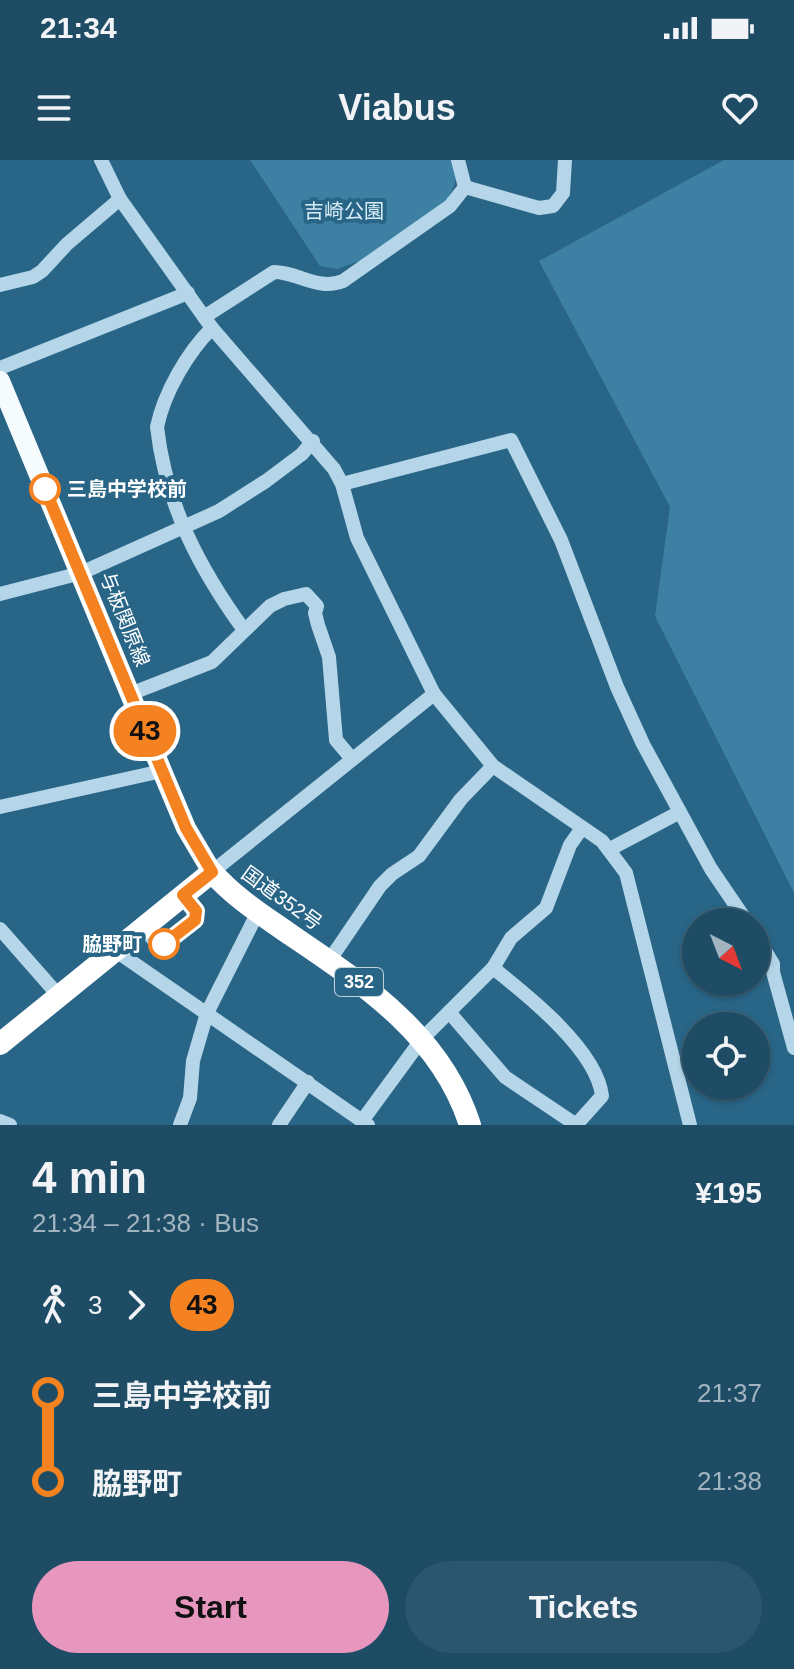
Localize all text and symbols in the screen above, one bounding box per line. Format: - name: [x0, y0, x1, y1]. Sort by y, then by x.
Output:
- text: 21:34: [40, 11, 117, 44]
- icon: menu: [32, 86, 76, 130]
- icon: heart: [718, 86, 762, 130]
- text: Viabus: [338, 87, 456, 128]
- park label: 吉崎公園: [304, 200, 384, 222]
- marker: 三島中学校前: [30, 474, 60, 504]
- place label: 三島中学校前: [67, 478, 187, 500]
- street label: 与板関原線: [96, 569, 154, 669]
- line badge: 43: [109, 705, 181, 757]
- text: 43: [129, 715, 161, 746]
- street label: 国道352号: [238, 862, 326, 934]
- north arrow: [682, 908, 770, 996]
- map controls: [682, 908, 770, 1100]
- marker: 脇野町: [149, 929, 179, 959]
- place label: 脇野町: [82, 933, 142, 955]
- road number: 352: [335, 968, 383, 996]
- button: locate: [682, 1012, 770, 1100]
- text: 4 min: [32, 1153, 147, 1202]
- text: ¥195: [695, 1176, 762, 1209]
- text: 21:34 – 21:38 · Bus: [32, 1208, 259, 1238]
- icon: walk: [32, 1283, 76, 1327]
- icon: forward: [114, 1283, 158, 1327]
- text: 43: [186, 1289, 218, 1320]
- text: 3: [88, 1290, 102, 1320]
- text: 21:37: [697, 1378, 762, 1408]
- text: 三島中学校前: [92, 1379, 272, 1412]
- text: 21:38: [697, 1466, 762, 1496]
- text: 脇野町: [92, 1467, 182, 1500]
- button: Start: [32, 1561, 389, 1653]
- button: Tickets: [405, 1561, 762, 1653]

